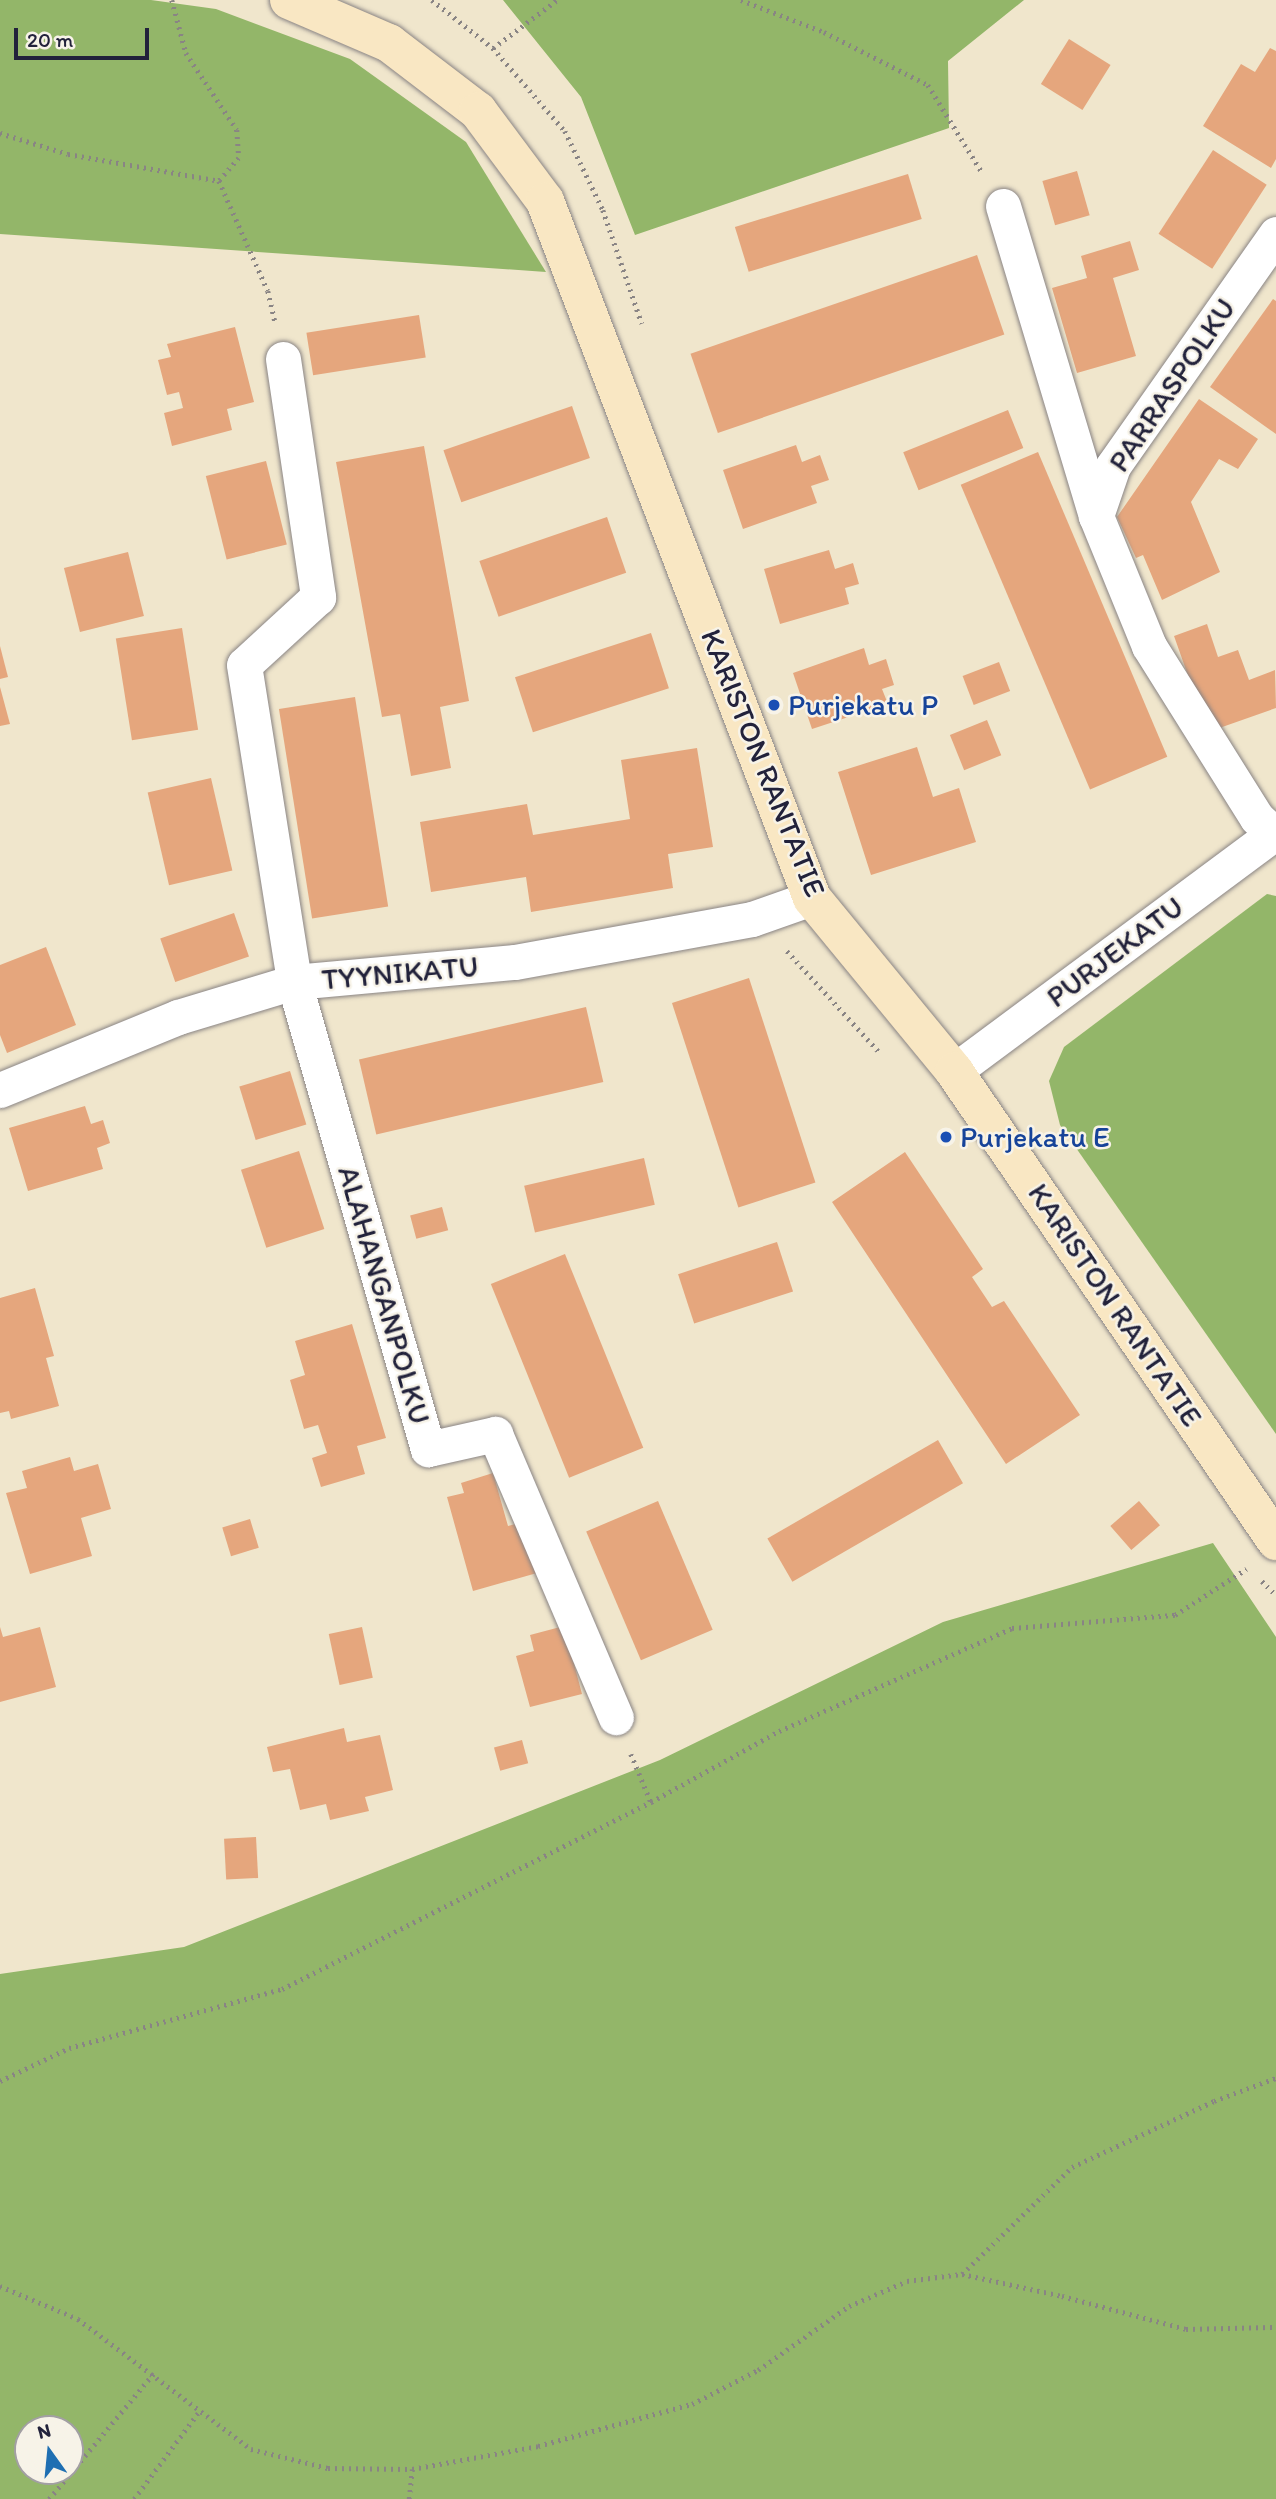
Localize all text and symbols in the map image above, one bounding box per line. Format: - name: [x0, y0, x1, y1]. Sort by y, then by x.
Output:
- scale bar: [18, 14, 152, 58]
- text: 20 m: [27, 27, 73, 52]
- street label: PARRASPOLKU: [1101, 291, 1243, 479]
- street label: KARISTON RANTATIE: [693, 624, 833, 902]
- place label: Purjekatu P: [788, 687, 938, 723]
- marker: Purjekatu P: [766, 697, 782, 713]
- street label: PURJEKATU: [1039, 889, 1191, 1015]
- street label: TYYNIKATU: [320, 948, 480, 998]
- place label: Purjekatu E: [960, 1119, 1110, 1155]
- marker: Purjekatu E: [938, 1129, 954, 1145]
- street label: ALAHANGANPOLKU: [330, 1162, 438, 1428]
- street label: KARISTON RANTATIE: [1020, 1177, 1210, 1433]
- north arrow: [14, 2415, 84, 2485]
- text: N: [35, 2418, 53, 2444]

